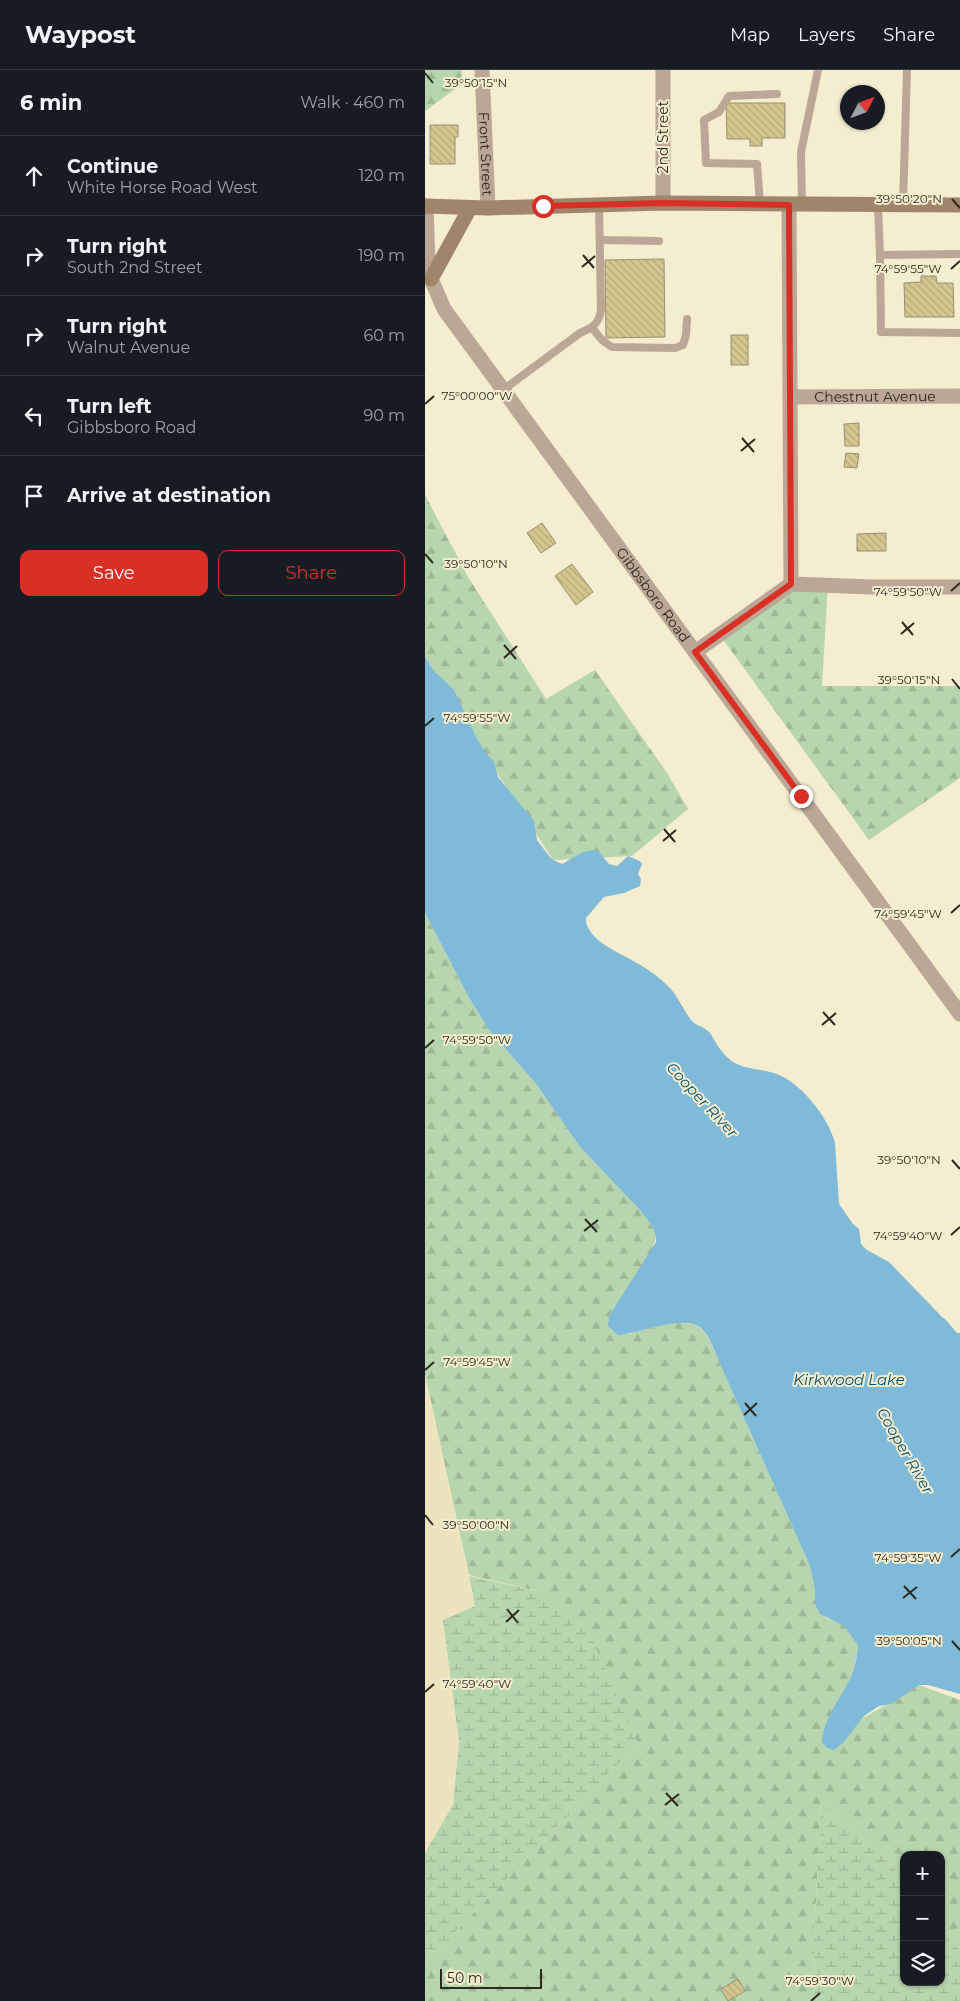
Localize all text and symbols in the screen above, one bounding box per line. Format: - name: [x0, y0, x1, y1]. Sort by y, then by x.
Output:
- text: Waypost: [25, 20, 136, 49]
- text: Map: [730, 24, 770, 46]
- text: Layers: [798, 24, 855, 46]
- text: Share: [883, 24, 935, 46]
- text: 39°50'15"N: [445, 75, 507, 90]
- north arrow: [840, 85, 885, 130]
- text: 6 min: [20, 90, 82, 115]
- text: Walk · 460 m: [300, 93, 405, 112]
- street label: 2nd Street: [654, 100, 672, 173]
- street label: Front Street: [475, 111, 496, 197]
- text: Continue: [67, 155, 158, 178]
- icon: ahead: [20, 162, 48, 190]
- text: 120 m: [358, 166, 405, 185]
- text: White Horse Road West: [67, 178, 258, 197]
- text: 39°50'20"N: [876, 191, 942, 206]
- route start: [532, 195, 555, 218]
- text: Turn right: [67, 235, 167, 258]
- icon: right: [20, 242, 48, 270]
- text: 190 m: [358, 246, 405, 265]
- text: South 2nd Street: [67, 258, 202, 277]
- text: 74°59'55"W: [874, 261, 942, 276]
- text: Turn right: [67, 315, 167, 338]
- icon: right: [20, 322, 48, 350]
- text: 60 m: [363, 326, 405, 345]
- text: Walnut Avenue: [67, 338, 190, 357]
- street label: Chestnut Avenue: [814, 387, 936, 406]
- text: 75°00'00"W: [442, 388, 512, 403]
- text: Turn left: [67, 395, 152, 418]
- icon: left: [20, 402, 48, 430]
- text: 90 m: [363, 406, 405, 425]
- text: Gibbsboro Road: [67, 418, 196, 437]
- icon: arrive: [20, 482, 48, 510]
- text: Arrive at destination: [67, 484, 271, 507]
- street label: Gibbsboro Road: [612, 544, 694, 646]
- button: Save: [20, 550, 208, 596]
- button: Share: [218, 550, 405, 596]
- text: 39°50'10"N: [444, 556, 508, 571]
- text: 74°59'50"W: [874, 584, 942, 599]
- text: 39°50'15"N: [878, 672, 940, 687]
- text: 74°59'55"W: [443, 710, 511, 725]
- route end: [790, 785, 813, 808]
- text: 74°59'45"W: [874, 906, 942, 921]
- text: 74°59'50"W: [443, 1032, 511, 1047]
- water label: Cooper River: [663, 1058, 743, 1142]
- text: 39°50'10"N: [877, 1152, 941, 1167]
- text: 74°59'40"W: [874, 1228, 942, 1243]
- text: 74°59'45"W: [443, 1354, 511, 1369]
- water label: Kirkwood Lake: [793, 1370, 905, 1389]
- water label: Cooper River: [873, 1404, 938, 1498]
- text: 39°50'00"N: [443, 1517, 509, 1532]
- text: 74°59'35"W: [874, 1550, 942, 1565]
- text: 39°50'05"N: [876, 1633, 942, 1648]
- text: 74°59'40"W: [443, 1676, 511, 1691]
- map controls: [900, 1851, 945, 1986]
- button: +: [900, 1851, 945, 1896]
- button: −: [900, 1896, 945, 1941]
- button: layers: [900, 1941, 945, 1986]
- scale bar: [440, 1966, 543, 1989]
- text: 50 m: [447, 1969, 483, 1987]
- text: 74°59'30"W: [786, 1973, 854, 1988]

